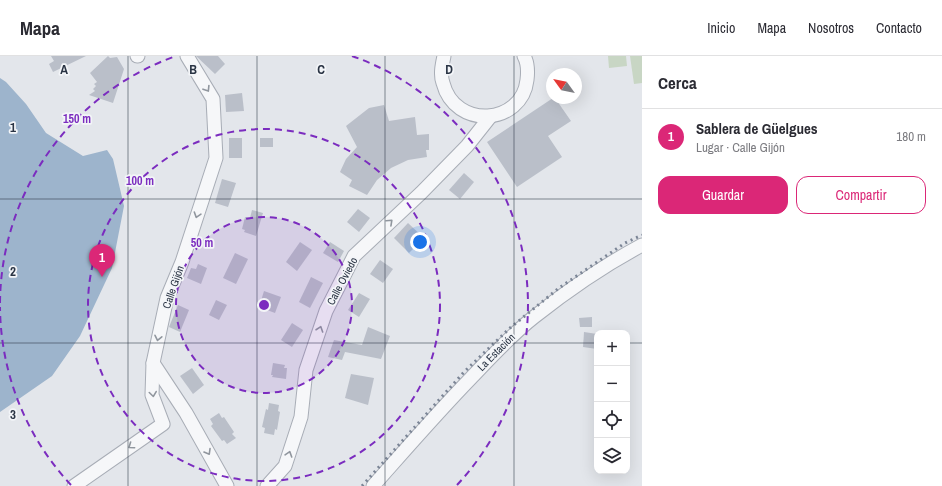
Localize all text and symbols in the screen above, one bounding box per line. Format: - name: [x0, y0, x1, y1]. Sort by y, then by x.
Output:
- text: Mapa: [20, 15, 60, 41]
- text: Inicio: [707, 19, 735, 37]
- text: Mapa: [757, 19, 786, 37]
- text: Nosotros: [808, 19, 854, 37]
- text: Contacto: [876, 19, 922, 37]
- text: A: [60, 61, 68, 78]
- text: B: [189, 61, 197, 78]
- text: C: [317, 61, 325, 78]
- text: D: [445, 61, 453, 78]
- north arrow: [546, 68, 582, 104]
- text: Cerca: [658, 71, 697, 94]
- one-way arrow: [203, 85, 210, 92]
- text: 150 m: [63, 111, 91, 127]
- text: Sablera de Güelgues: [696, 118, 818, 139]
- text: 1: [10, 119, 16, 136]
- text: 1: [668, 128, 674, 145]
- text: 180 m: [896, 128, 926, 145]
- text: Lugar · Calle Gijón: [696, 139, 785, 156]
- text: 100 m: [126, 173, 154, 189]
- button: Guardar: [658, 176, 788, 214]
- button: Compartir: [796, 176, 926, 214]
- one-way arrow: [193, 211, 202, 218]
- one-way arrow: [385, 220, 393, 227]
- your location: [410, 232, 430, 252]
- text: 50 m: [191, 235, 213, 251]
- pin: 1: [89, 244, 115, 277]
- street label: Calle Oviedo: [324, 255, 360, 307]
- text: 2: [10, 263, 16, 280]
- street label: Calle Gijón: [159, 264, 187, 310]
- centre of rings: [257, 298, 271, 312]
- one-way arrow: [315, 326, 324, 333]
- street label: La Estación: [474, 330, 518, 374]
- map controls: [594, 330, 630, 474]
- button: +: [594, 330, 630, 366]
- one-way arrow: [155, 335, 163, 341]
- button: −: [594, 366, 630, 402]
- one-way arrow: [149, 391, 158, 397]
- button: locate: [594, 402, 630, 438]
- text: 3: [10, 406, 16, 423]
- button: layers: [594, 438, 630, 474]
- one-way arrow: [128, 441, 135, 449]
- one-way arrow: [204, 448, 211, 455]
- one-way arrow: [284, 451, 292, 458]

